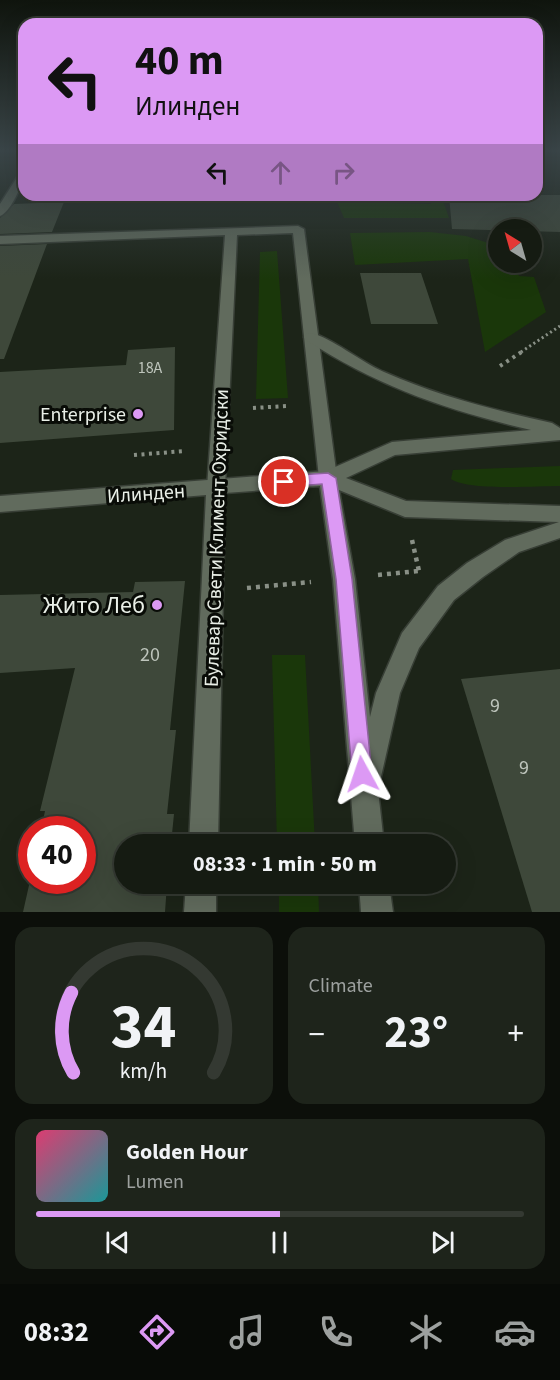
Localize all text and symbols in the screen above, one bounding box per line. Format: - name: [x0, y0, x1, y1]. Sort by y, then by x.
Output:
- text: 40 m: [135, 31, 224, 91]
- icon: left: [36, 42, 114, 120]
- text: Илинден: [135, 87, 241, 126]
- icon: left: [201, 156, 234, 189]
- icon: ahead: [264, 156, 297, 189]
- icon: right: [327, 156, 360, 189]
- north arrow: [488, 219, 542, 273]
- map controls: [488, 219, 542, 273]
- house number: 18A: [138, 357, 163, 379]
- street label: Булевар Свети Климент Охридски: [198, 388, 236, 688]
- place label: Enterprise: [40, 401, 126, 429]
- marker: Enterprise: [131, 407, 145, 421]
- pin: [258, 456, 309, 507]
- icon: arrive: [267, 465, 300, 498]
- street label: Илинден: [106, 477, 186, 511]
- place label: Жито Леб: [43, 588, 145, 623]
- marker: Жито Леб: [150, 598, 164, 612]
- house number: 20: [140, 641, 160, 669]
- house number: 9: [490, 692, 500, 720]
- position arrow: [330, 742, 394, 806]
- house number: 9: [519, 754, 529, 782]
- speed limit sign: 40: [18, 816, 96, 894]
- text: 08:33 · 1 min · 50 m: [193, 848, 377, 880]
- text: Climate: [309, 972, 373, 1000]
- text: 34: [111, 983, 177, 1072]
- text: 23°: [384, 1001, 448, 1065]
- text: −: [309, 1011, 325, 1058]
- text: +: [508, 1011, 524, 1058]
- text: km/h: [120, 1056, 168, 1087]
- text: Golden Hour: [126, 1136, 248, 1168]
- text: Lumen: [126, 1168, 184, 1196]
- icon: previous: [101, 1226, 134, 1259]
- icon: pause: [263, 1226, 296, 1259]
- icon: next: [426, 1226, 459, 1259]
- icon: directions: [136, 1311, 178, 1353]
- icon: music: [226, 1311, 268, 1353]
- icon: phone: [315, 1311, 357, 1353]
- icon: climate: [405, 1311, 447, 1353]
- icon: car: [494, 1311, 536, 1353]
- text: 08:32: [24, 1313, 89, 1352]

